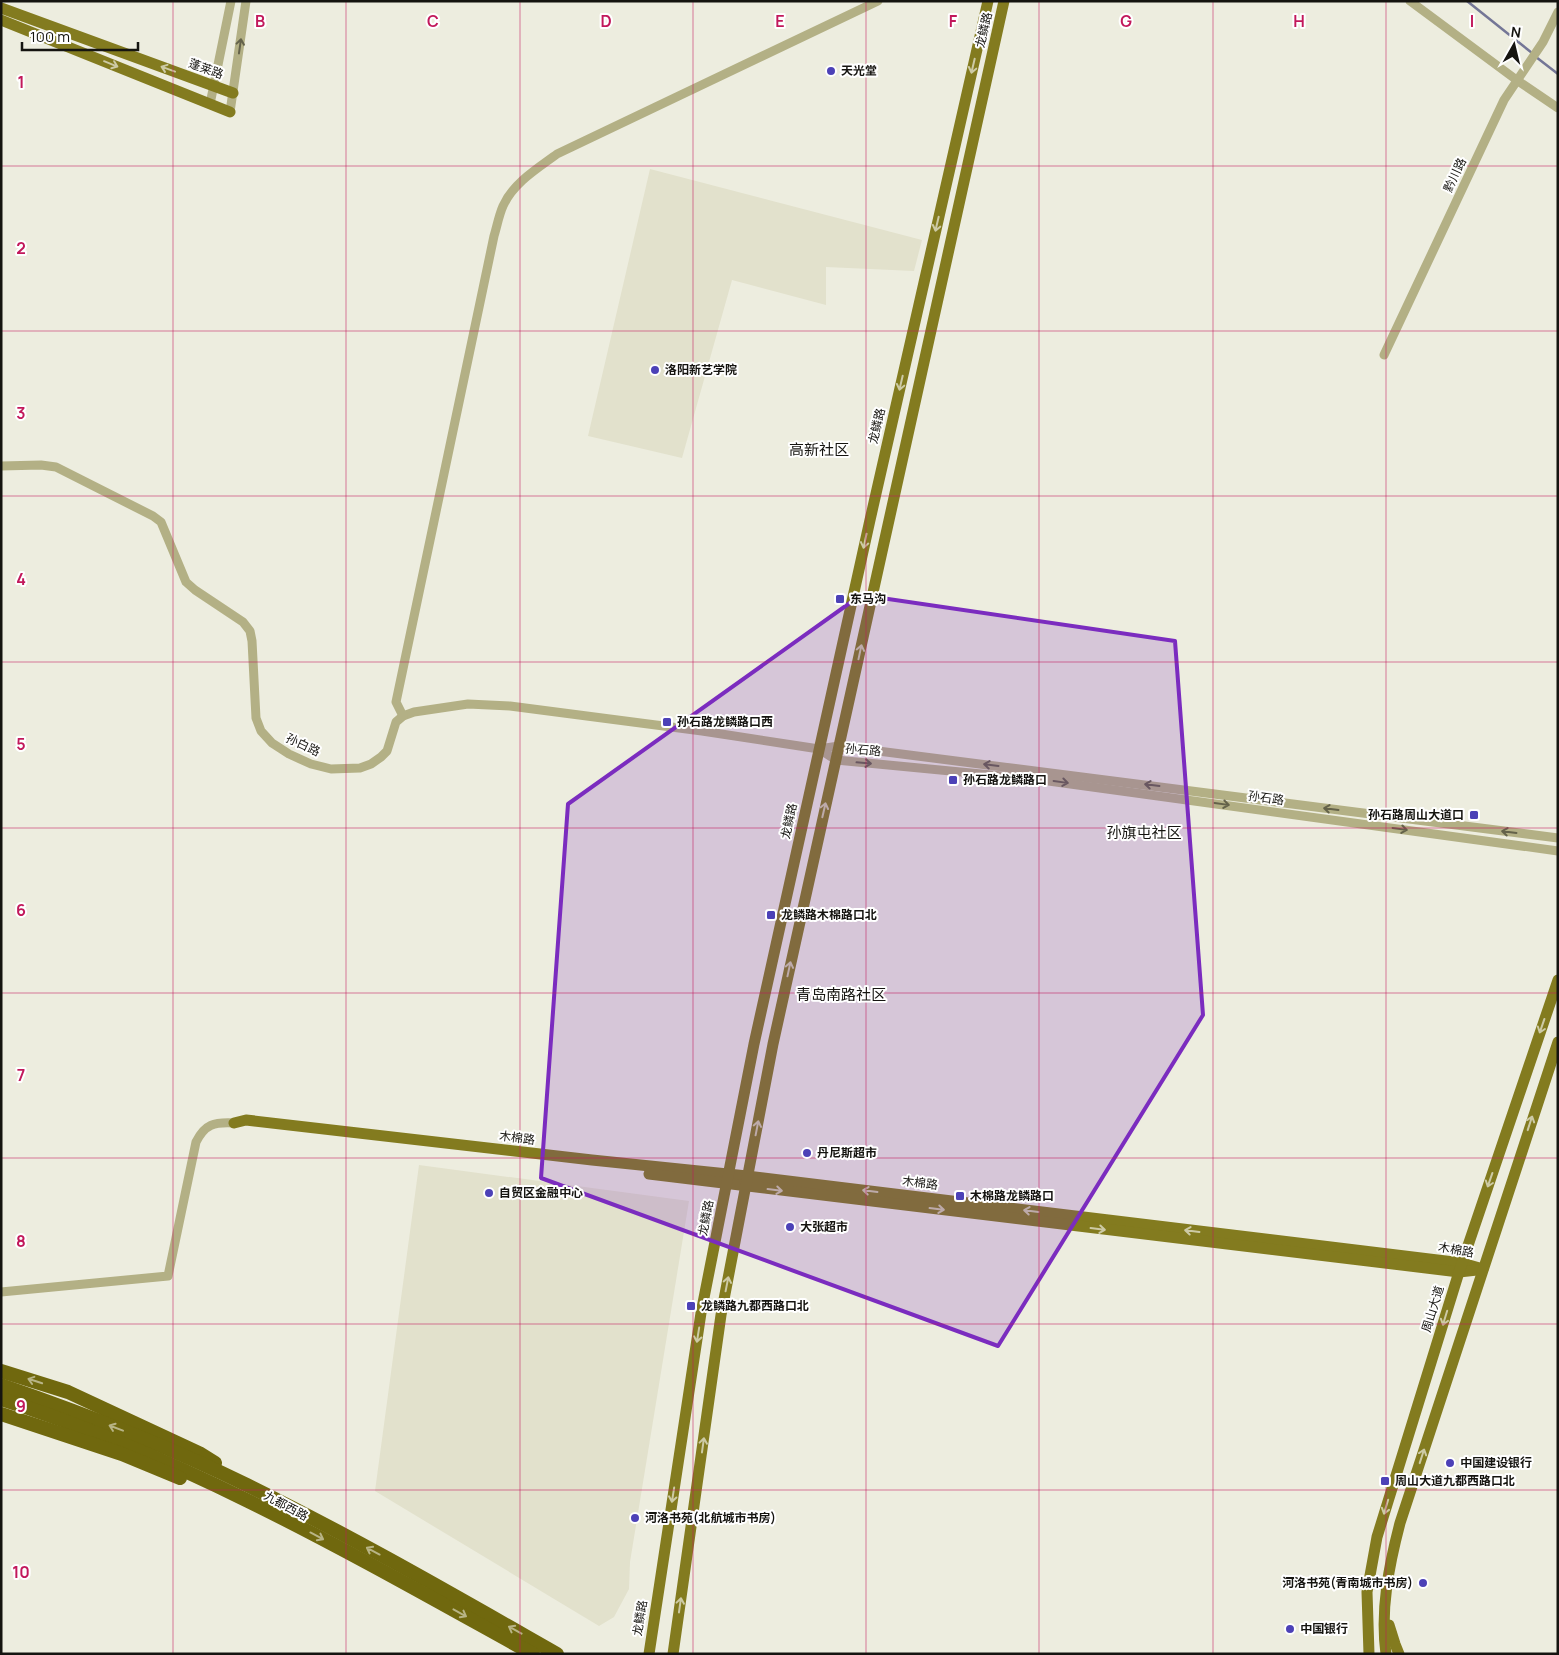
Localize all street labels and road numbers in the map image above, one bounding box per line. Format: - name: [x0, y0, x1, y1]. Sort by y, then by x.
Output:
- street label: 龙鳞路: [971, 10, 996, 49]
- street label: 蓬莱路: [186, 54, 226, 83]
- street label: 黔川路: [1439, 155, 1470, 195]
- street label: 龙鳞路: [864, 406, 889, 445]
- street label: 孙白路: [283, 729, 323, 760]
- street label: 孙石路: [844, 739, 882, 760]
- street label: 孙石路: [1247, 787, 1285, 808]
- street label: 龙鳞路: [776, 802, 801, 840]
- street label: 木棉路: [498, 1127, 536, 1148]
- street label: 木棉路: [901, 1172, 939, 1193]
- street label: 龙鳞路: [694, 1199, 717, 1237]
- street label: 木棉路: [1437, 1238, 1475, 1261]
- street label: 周山大道: [1417, 1283, 1448, 1334]
- street label: 九都西路: [261, 1487, 311, 1524]
- street label: 龙鳞路: [628, 1599, 651, 1637]

